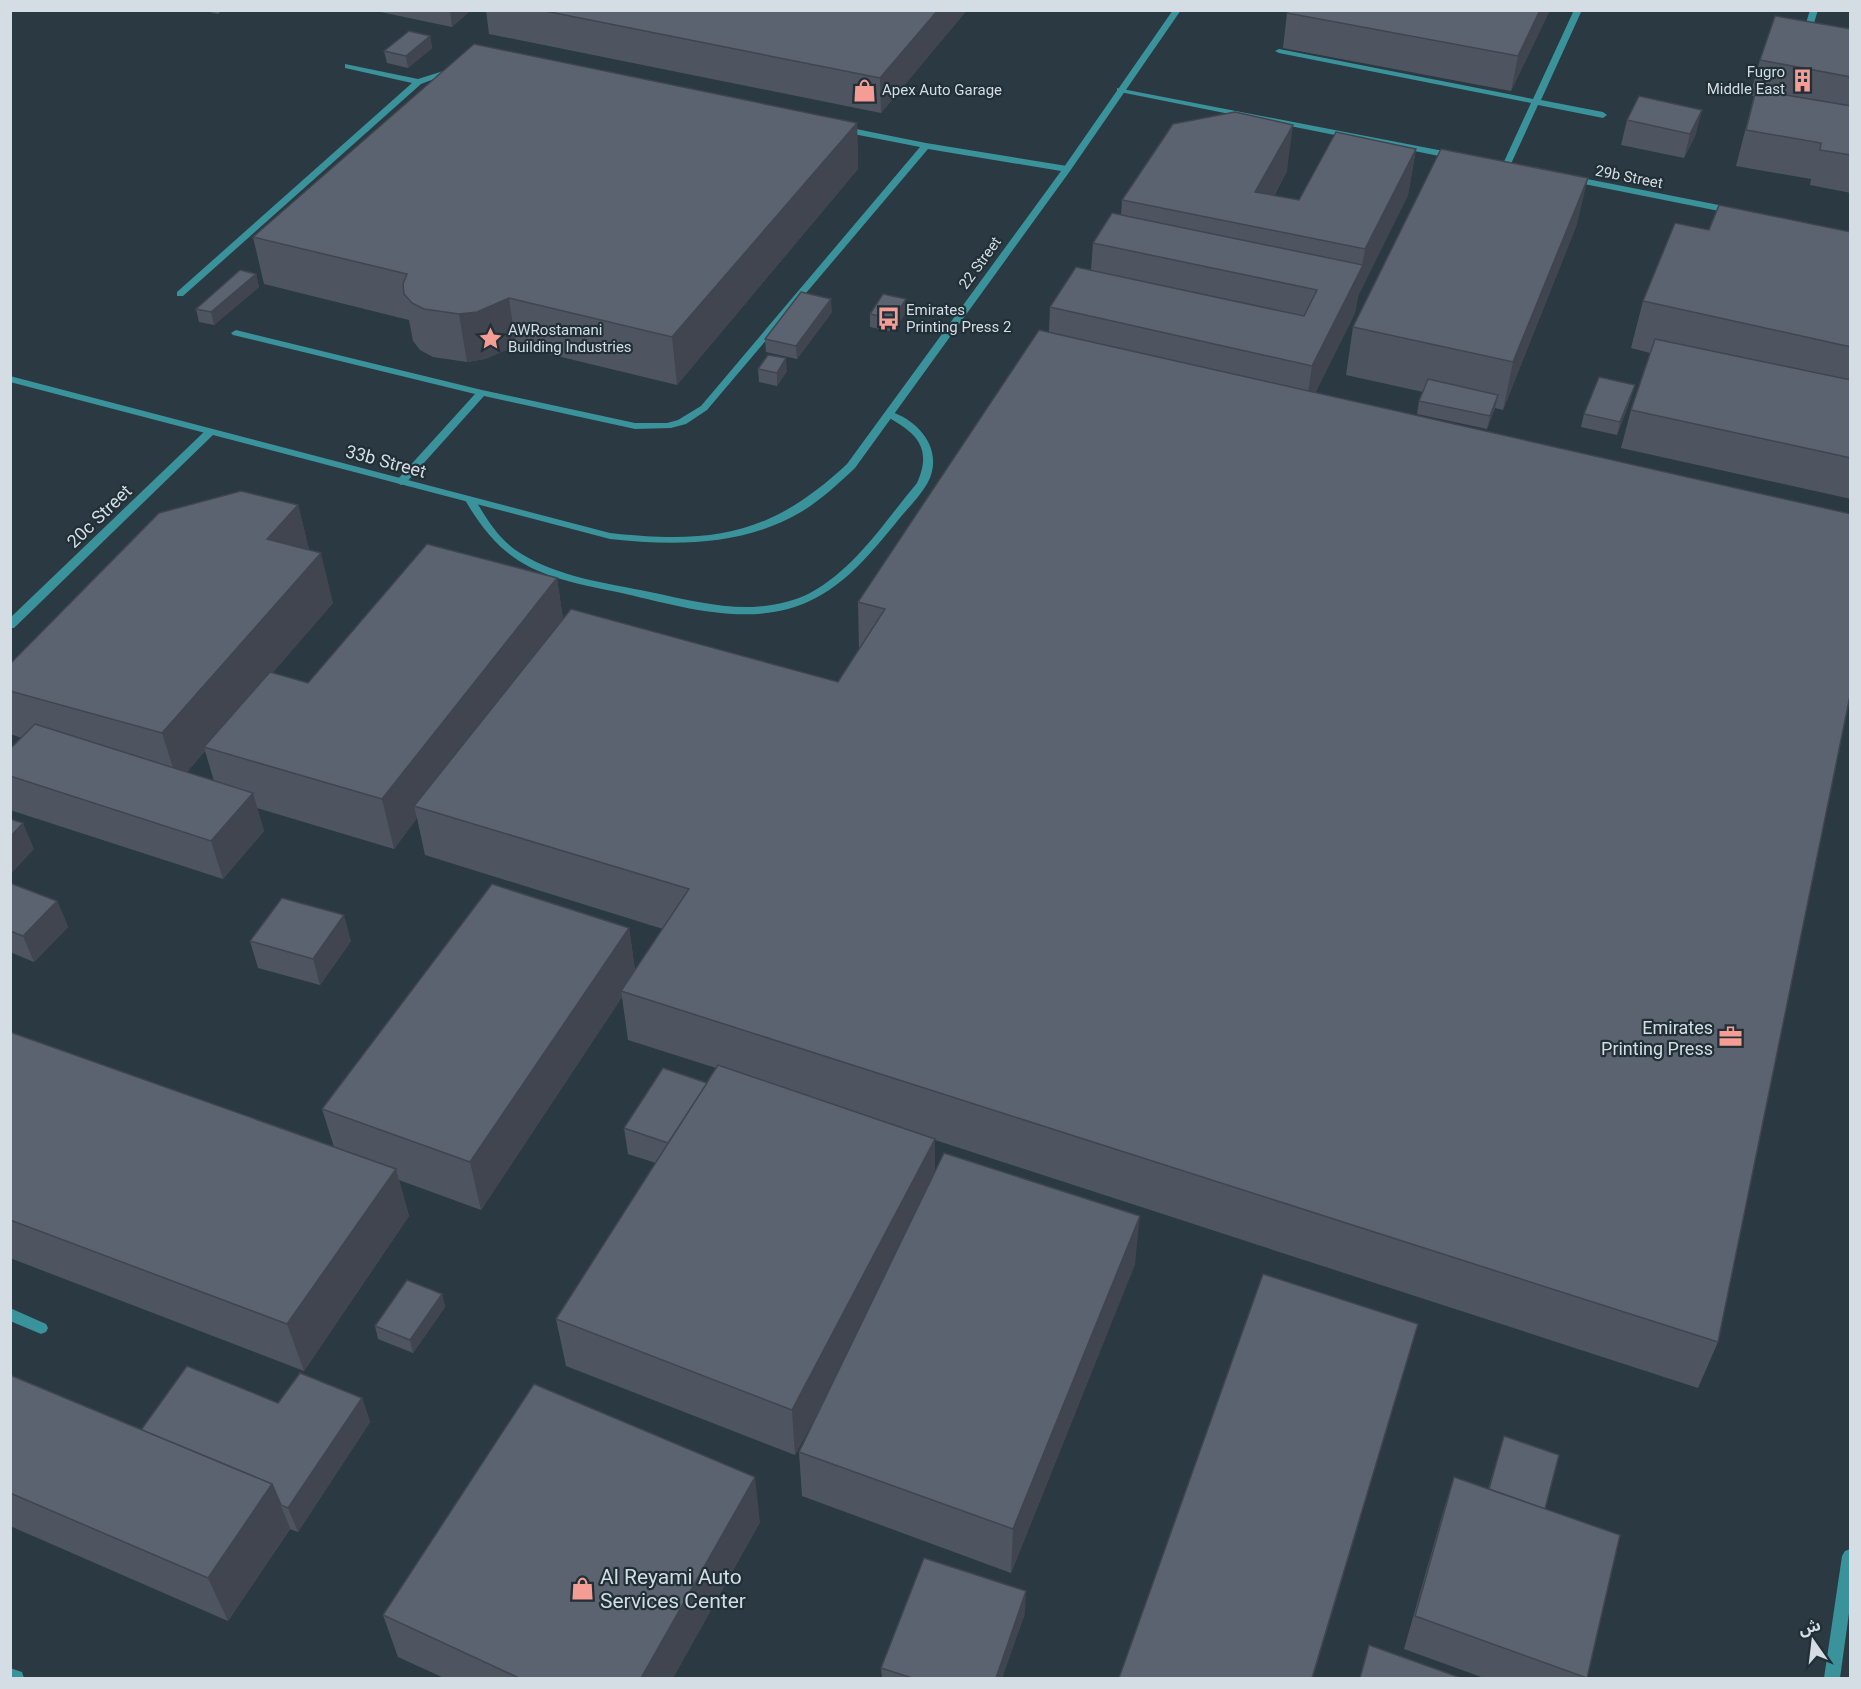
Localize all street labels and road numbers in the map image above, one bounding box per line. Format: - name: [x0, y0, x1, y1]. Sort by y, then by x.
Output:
- street label: 29b Street: [1594, 162, 1664, 192]
- street label: 22 Street: [955, 233, 1005, 293]
- street label: 33b Street: [344, 440, 429, 482]
- street label: 20c Street: [62, 480, 136, 552]

